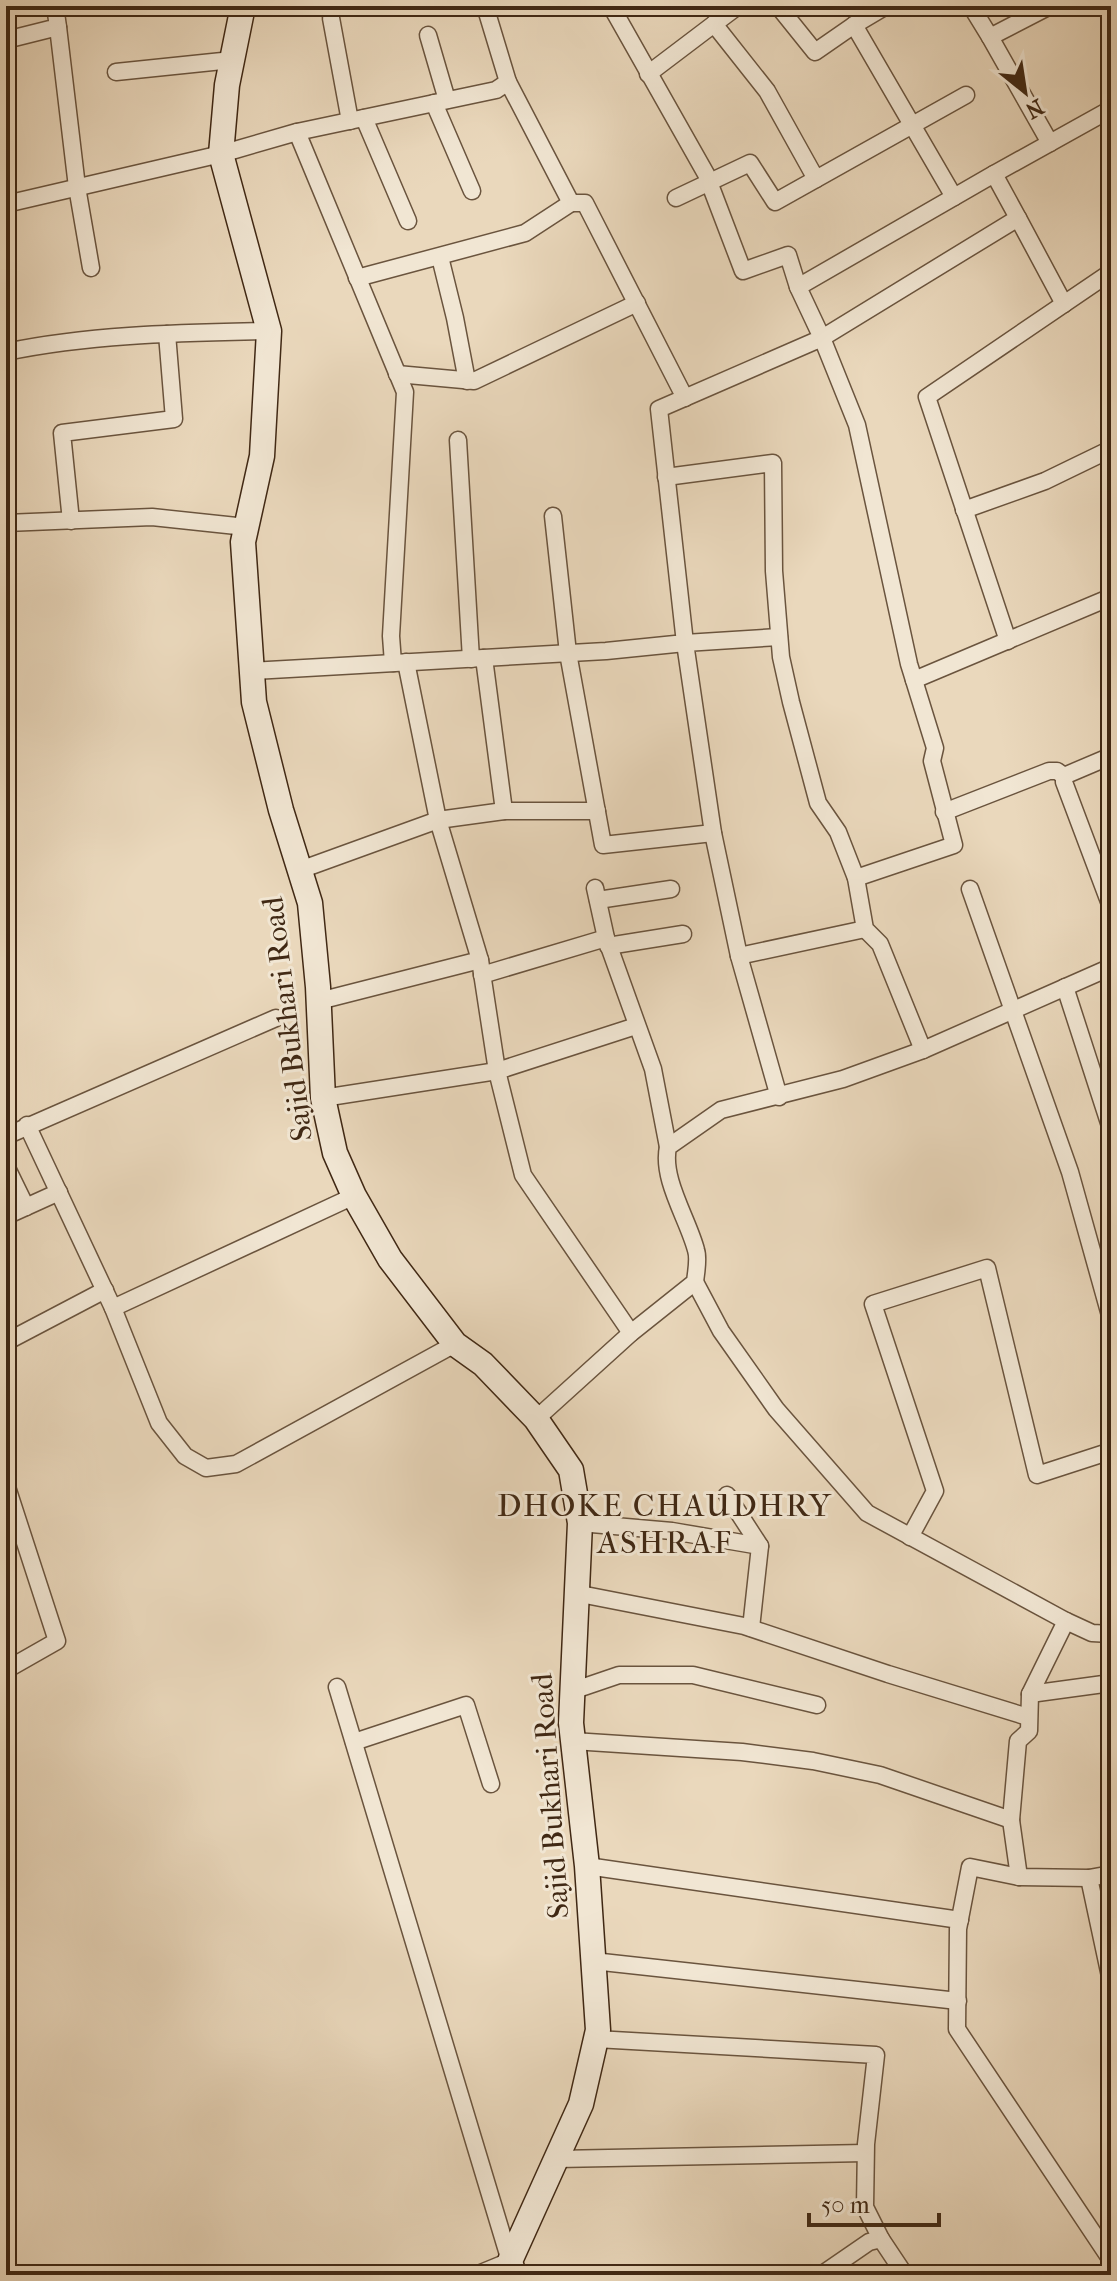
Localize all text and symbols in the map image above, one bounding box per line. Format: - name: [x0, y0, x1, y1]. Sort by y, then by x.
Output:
- north arrow: [985, 52, 1065, 132]
- text: N: [1021, 93, 1048, 124]
- street label: Sajid Bukhari Road: [255, 894, 320, 1143]
- district label: DHOKE CHAUDHRY ASHRAF: [497, 1487, 833, 1561]
- street label: Sajid Bukhari Road: [524, 1671, 577, 1920]
- scale bar: [809, 2177, 939, 2227]
- text: 50 m: [821, 2191, 870, 2219]

